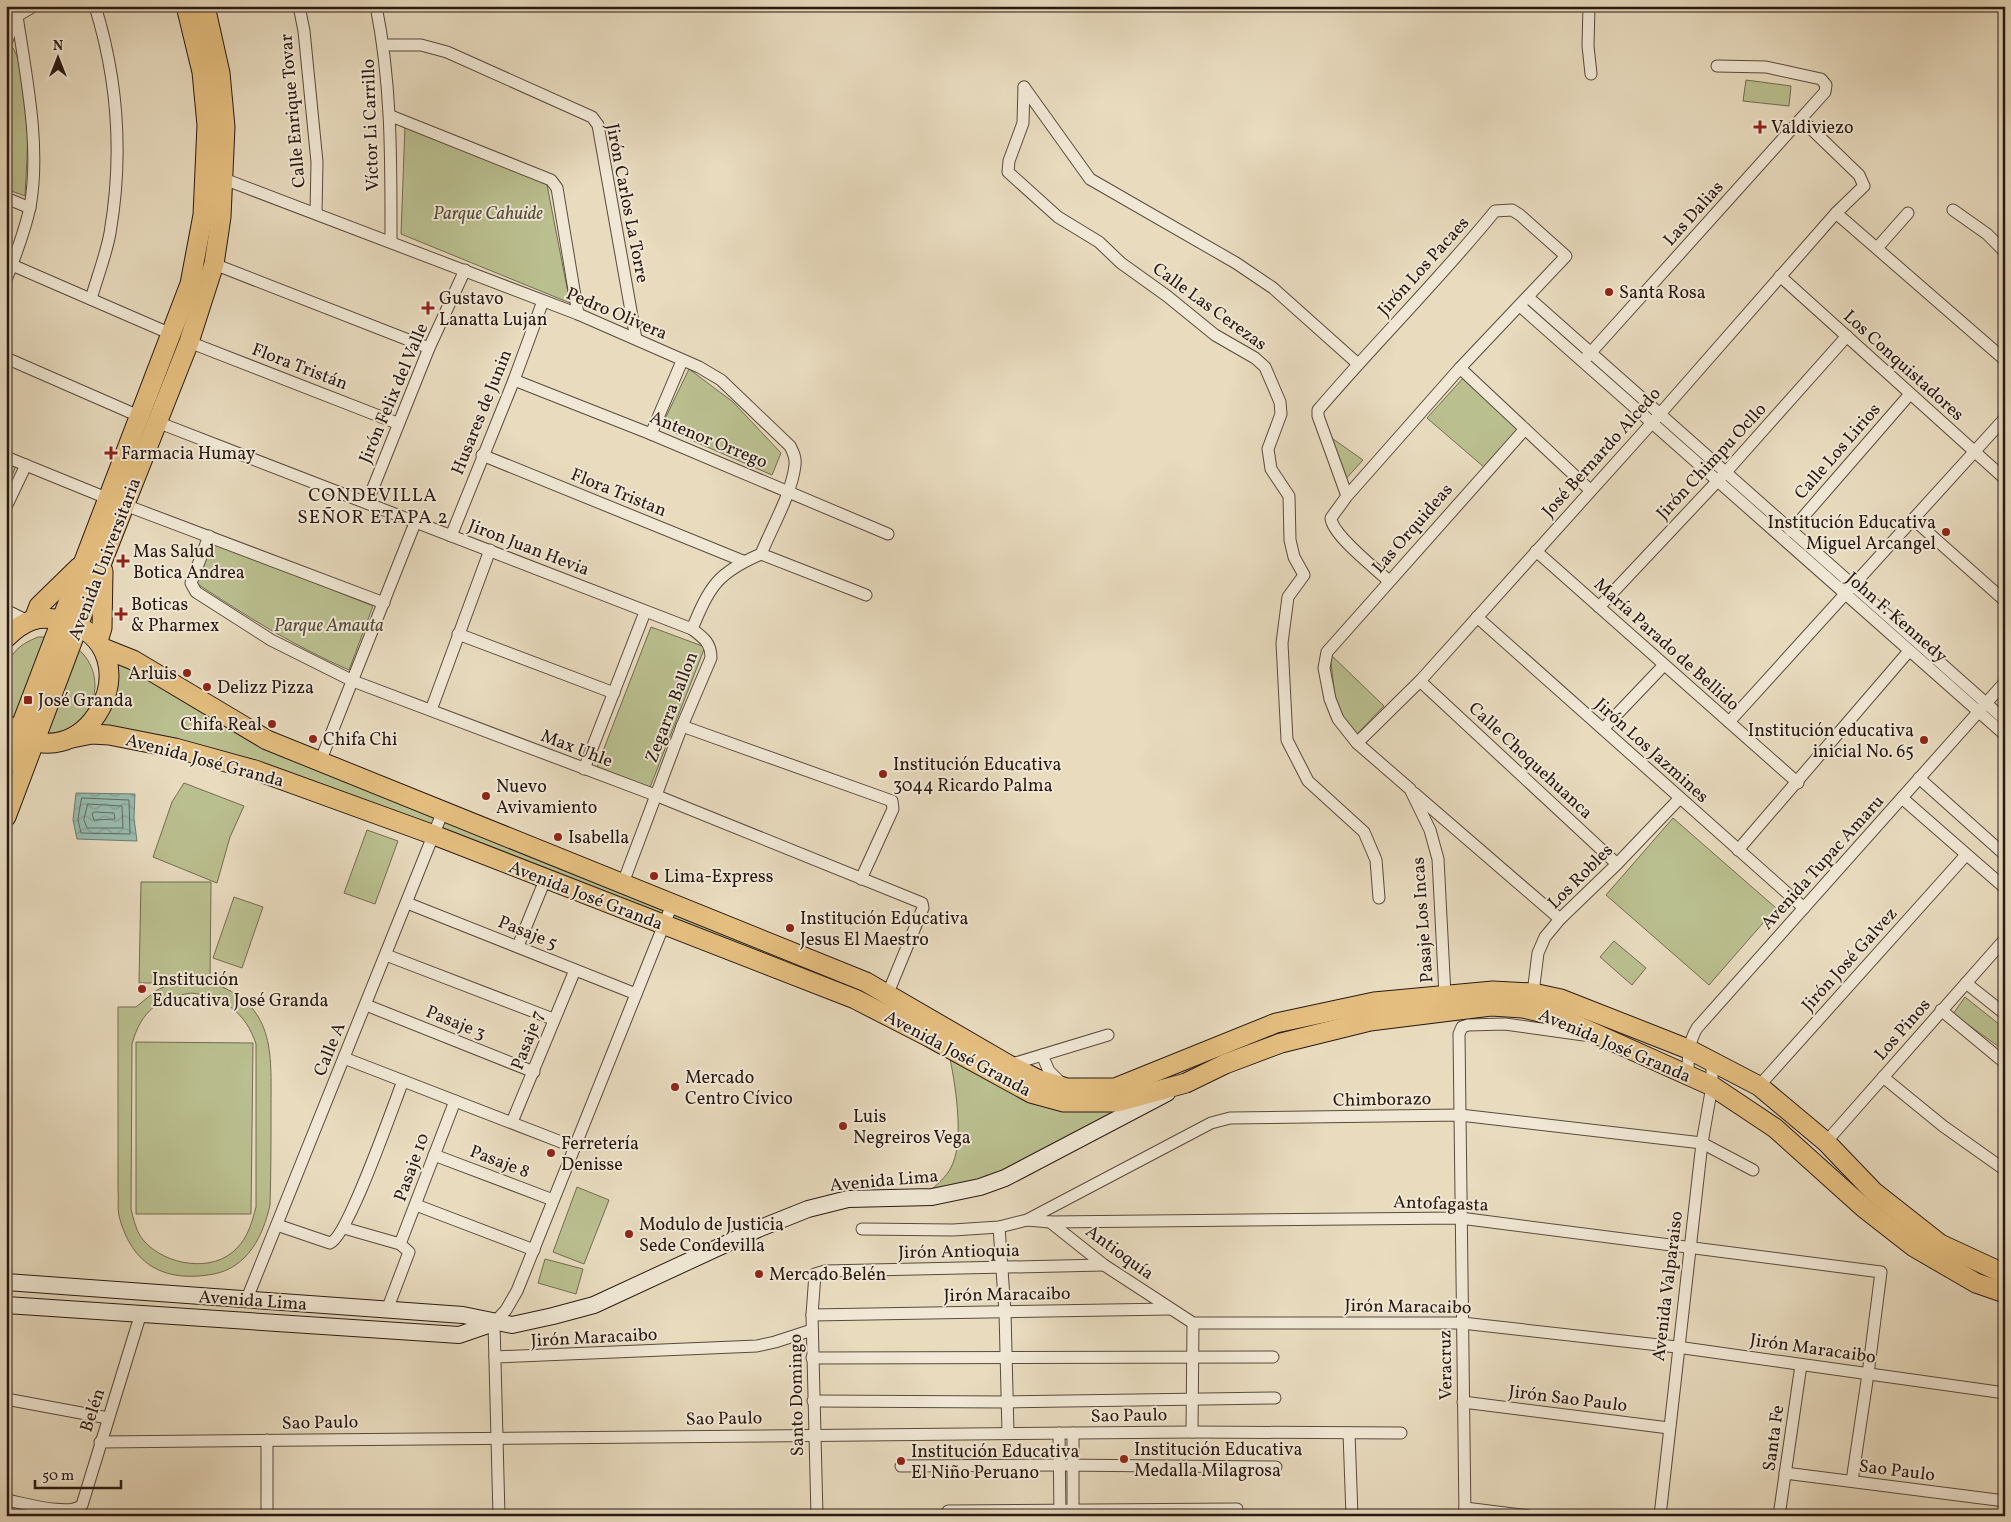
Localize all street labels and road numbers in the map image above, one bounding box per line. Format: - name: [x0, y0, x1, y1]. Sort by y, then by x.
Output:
- street label: Calle Enrique Tovar: [274, 32, 313, 189]
- street label: Víctor Li Carrillo: [357, 58, 386, 191]
- street label: Jirón Carlos La Torre: [599, 121, 654, 285]
- street label: Las Dalias: [1658, 176, 1730, 252]
- street label: Jirón Los Pacaes: [1373, 212, 1476, 322]
- street label: Calle Las Cerezas: [1147, 257, 1271, 357]
- street label: Pedro Olivera: [562, 282, 671, 347]
- street label: Los Conquistadores: [1837, 305, 1969, 427]
- street label: Jirón Felix del Valle: [353, 319, 435, 468]
- street label: Flora Tristán: [248, 338, 351, 397]
- street label: Husares de Junin: [446, 346, 519, 479]
- street label: José Bernardo Alcedo: [1537, 382, 1667, 524]
- street label: Jirón Chimpu Ocllo: [1651, 398, 1773, 526]
- street label: Calle Los Lirios: [1789, 398, 1887, 506]
- street label: Antenor Orrego: [646, 405, 771, 475]
- street label: Flora Tristan: [567, 463, 670, 524]
- street label: Avenida Universitaria: [63, 475, 148, 644]
- street label: Las Orquideas: [1367, 479, 1459, 579]
- street label: Jiron Juan Hevia: [464, 514, 593, 583]
- street label: John F. Kennedy: [1840, 567, 1952, 669]
- street label: María Parado de Bellido: [1588, 573, 1744, 717]
- street label: Zegarra Ballon: [640, 648, 705, 767]
- street label: Jirón Los Jazmines: [1588, 693, 1714, 809]
- street label: Calle Choquehuanca: [1462, 697, 1598, 825]
- street label: Max Uhle: [537, 724, 616, 775]
- street label: Avenida José Granda: [123, 728, 287, 795]
- street label: Avenida Tupac Amaru: [1756, 790, 1891, 936]
- street label: Los Robles: [1543, 839, 1619, 915]
- street label: Avenida José Granda: [505, 855, 666, 937]
- street label: Pasaje Los Incas: [1407, 856, 1440, 984]
- street label: Jirón José Galvez: [1796, 902, 1904, 1018]
- street label: Pasaje 5: [494, 910, 561, 957]
- street label: Los Pinos: [1869, 994, 1937, 1066]
- street label: Pasaje 3: [422, 1000, 489, 1047]
- street label: Avenida José Granda: [1534, 1003, 1694, 1090]
- street label: Avenida José Granda: [879, 1005, 1035, 1104]
- street label: Pasaje 7: [506, 1007, 551, 1074]
- street label: Calle A: [308, 1018, 353, 1080]
- street label: Chimborazo: [1333, 1087, 1431, 1114]
- street label: Pasaje 10: [389, 1130, 436, 1205]
- street label: Pasaje 8: [466, 1140, 533, 1185]
- street label: Avenida Lima: [829, 1164, 939, 1199]
- street label: Antofagasta: [1393, 1190, 1489, 1219]
- street label: Avenida Valparaiso: [1647, 1210, 1690, 1363]
- street label: Antioquía: [1080, 1220, 1158, 1287]
- street label: Jirón Antioquia: [898, 1239, 1020, 1266]
- street label: Jirón Maracaibo: [943, 1282, 1071, 1309]
- street label: Avenida Lima: [198, 1285, 308, 1318]
- street label: Jirón Maracaibo: [1344, 1294, 1472, 1321]
- street label: Jirón Maracaibo: [530, 1323, 658, 1354]
- street label: Jirón Maracaibo: [1748, 1328, 1877, 1371]
- street label: Veracruz: [1433, 1330, 1460, 1400]
- street label: Santo Domingo: [784, 1333, 811, 1456]
- street label: Jirón Sao Paulo: [1507, 1380, 1629, 1419]
- street label: Belén: [75, 1385, 112, 1435]
- street label: Sao Paulo: [1091, 1403, 1168, 1430]
- street label: Santa Fe: [1757, 1404, 1791, 1473]
- street label: Sao Paulo: [686, 1406, 763, 1433]
- street label: Sao Paulo: [282, 1410, 359, 1437]
- street label: Sao Paulo: [1857, 1454, 1936, 1489]

